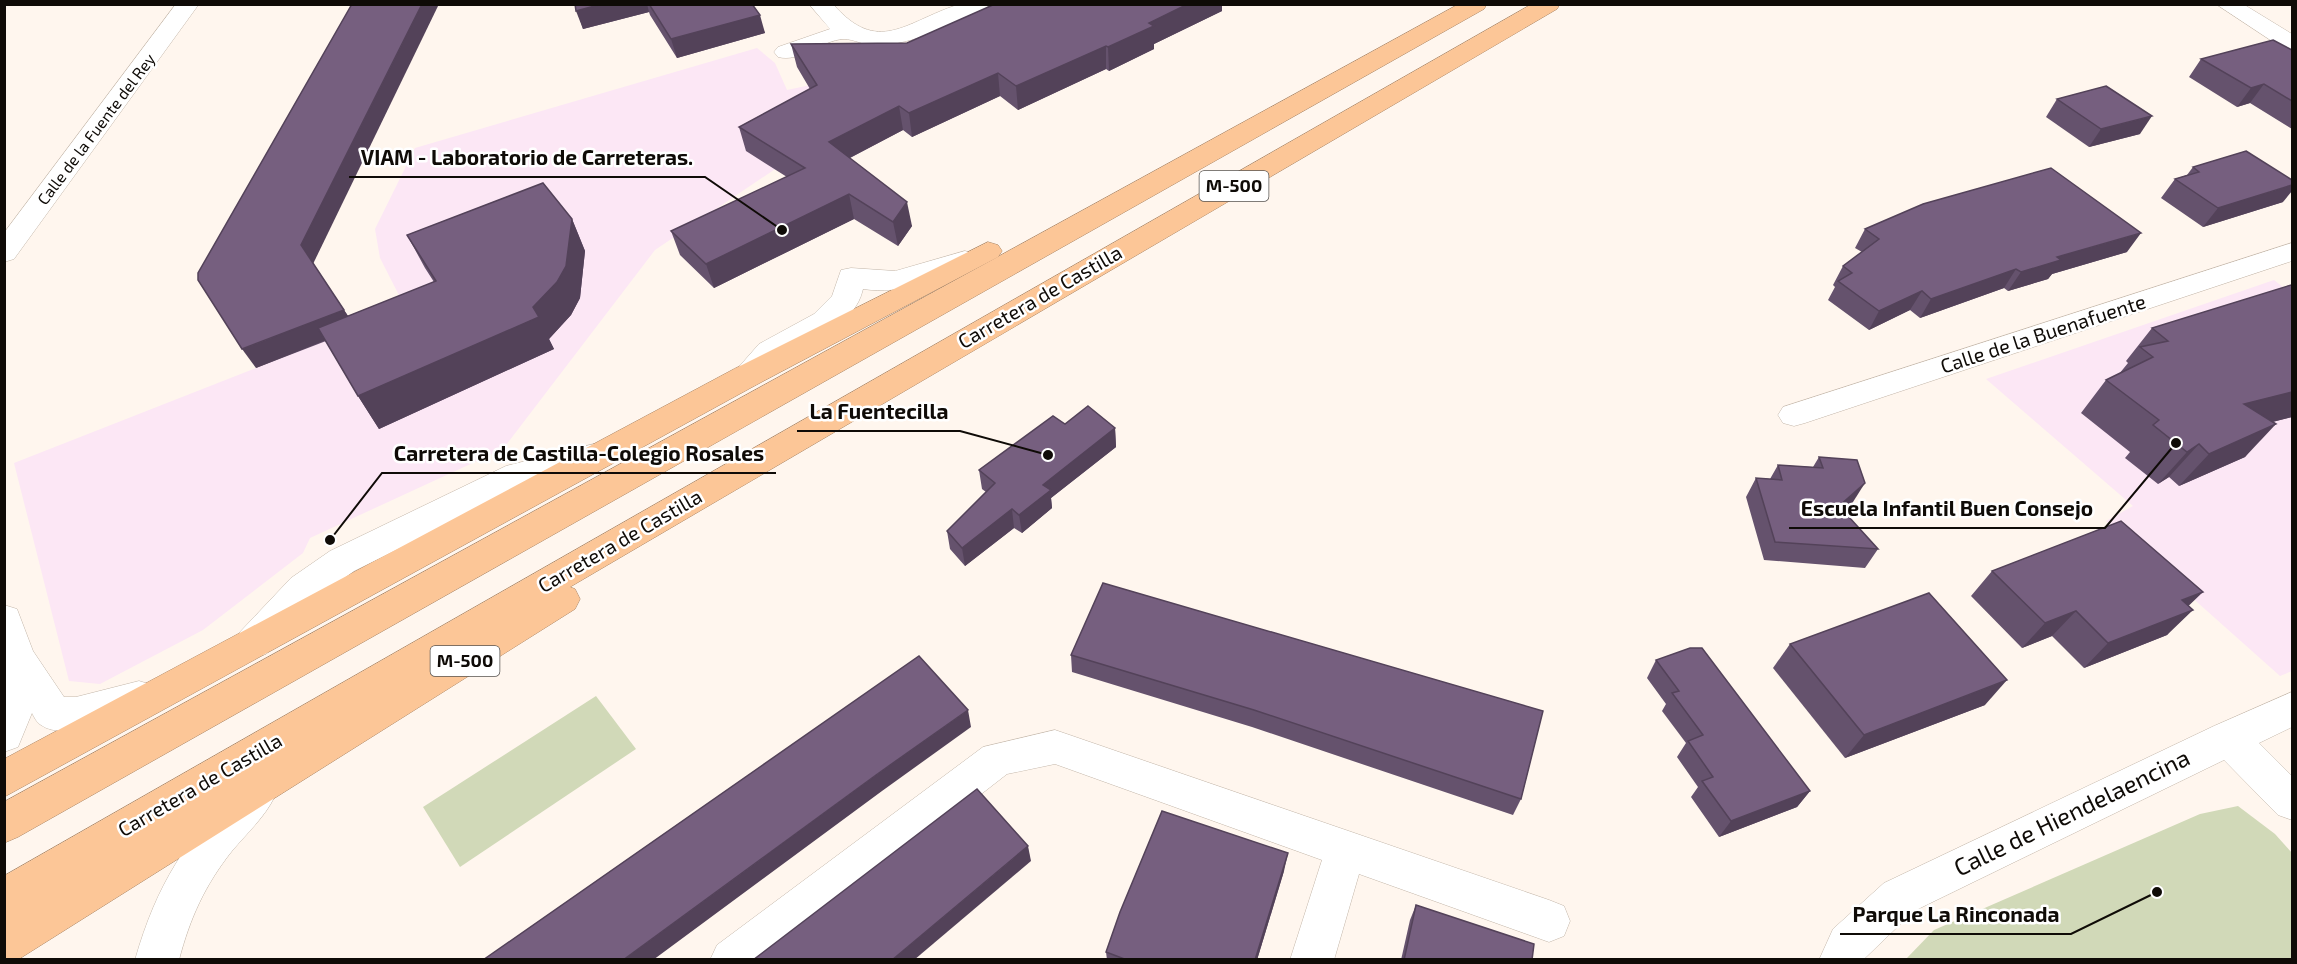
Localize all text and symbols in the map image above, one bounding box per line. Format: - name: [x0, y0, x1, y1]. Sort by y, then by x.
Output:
- street label: Calle de la Fuente del Rey: [33, 49, 159, 208]
- callout: VIAM - Laboratorio de Carreteras.: [349, 138, 705, 177]
- text: VIAM - Laboratorio de Carreteras.: [361, 144, 693, 169]
- road number: M-500: [1200, 171, 1268, 201]
- street label: Carretera de Castilla: [953, 239, 1126, 353]
- street label: Calle de la Buenafuente: [1937, 289, 2148, 378]
- callout: La Fuentecilla: [797, 392, 960, 431]
- text: La Fuentecilla: [810, 398, 948, 423]
- callout: Carretera de Castilla-Colegio Rosales: [382, 434, 776, 473]
- text: Carretera de Castilla-Colegio Rosales: [394, 440, 764, 465]
- street label: Carretera de Castilla: [533, 483, 706, 597]
- callout: Escuela Infantil Buen Consejo: [1789, 489, 2105, 528]
- text: Escuela Infantil Buen Consejo: [1801, 495, 2093, 520]
- road number: M-500: [430, 646, 500, 676]
- street label: Carretera de Castilla: [113, 727, 286, 841]
- street label: Calle de Hiendelaencina: [1949, 742, 2194, 881]
- callout: Parque La Rinconada: [1840, 895, 2071, 934]
- text: Parque La Rinconada: [1853, 901, 2059, 926]

